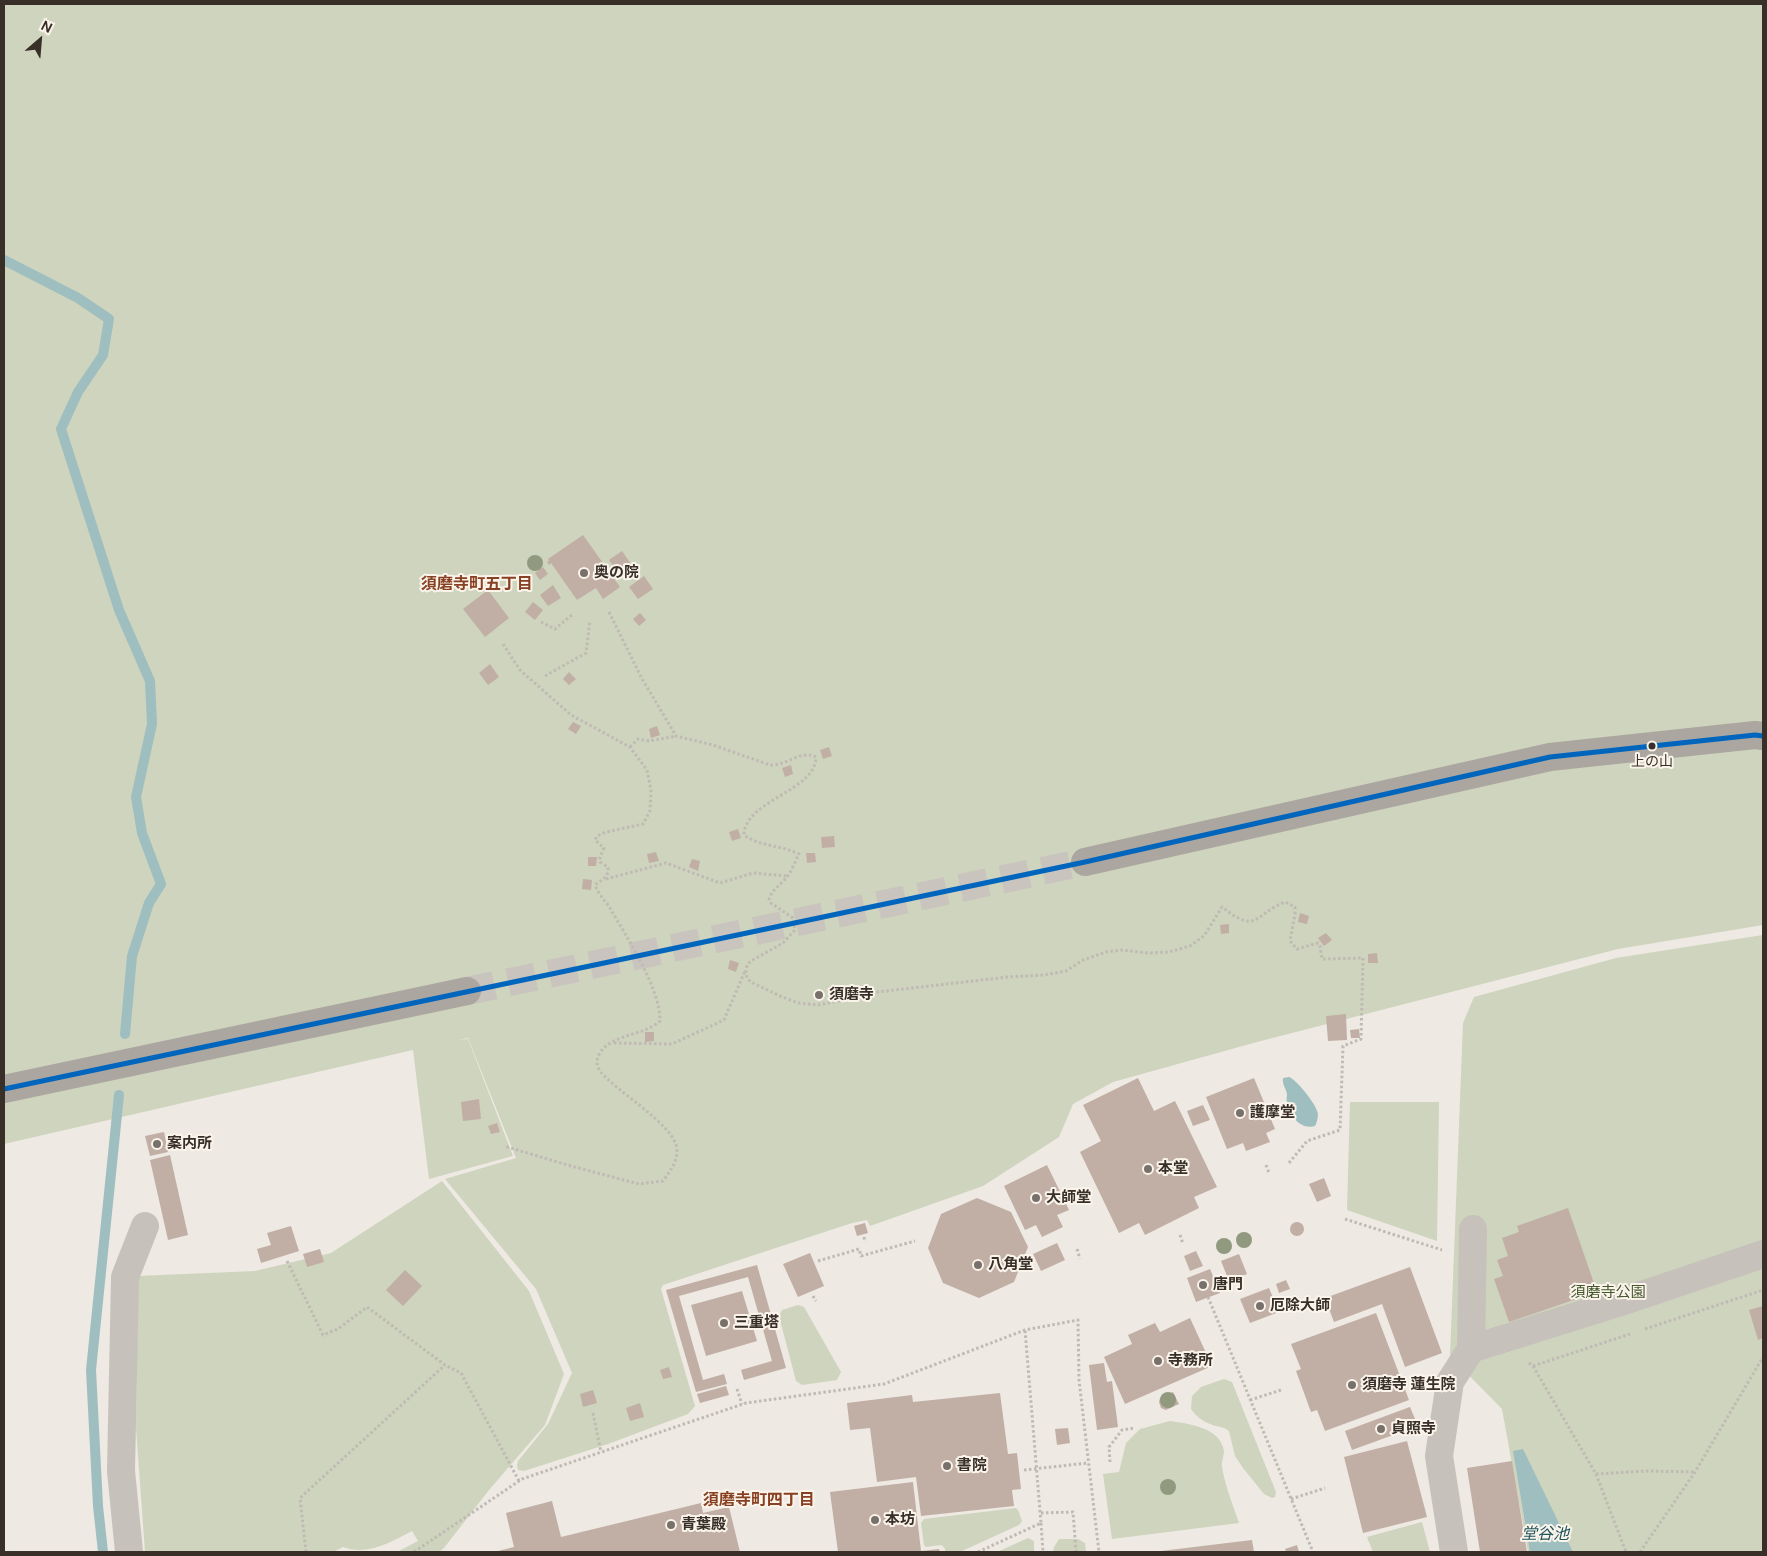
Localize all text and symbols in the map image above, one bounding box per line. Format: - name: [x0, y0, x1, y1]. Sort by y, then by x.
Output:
- north arrow: [15, 15, 65, 65]
- text: N: [38, 16, 55, 37]
- place label: 奥の院: [594, 564, 639, 582]
- marker: 奥の院: [578, 567, 590, 579]
- district label: 須磨寺町五丁目: [421, 575, 533, 595]
- marker: 上の山: [1647, 741, 1657, 751]
- place label: 上の山: [1631, 754, 1673, 770]
- place label: 須磨寺: [829, 986, 874, 1004]
- marker: 須磨寺: [813, 989, 825, 1001]
- place label: 護摩堂: [1250, 1104, 1295, 1122]
- marker: 護摩堂: [1234, 1107, 1246, 1119]
- place label: 案内所: [167, 1135, 212, 1153]
- marker: 案内所: [151, 1138, 163, 1150]
- place label: 本堂: [1158, 1160, 1188, 1178]
- marker: 本堂: [1142, 1163, 1154, 1175]
- place label: 大師堂: [1046, 1189, 1091, 1207]
- marker: 大師堂: [1030, 1192, 1042, 1204]
- place label: 八角堂: [988, 1256, 1033, 1274]
- marker: 八角堂: [972, 1259, 984, 1271]
- place label: 唐門: [1213, 1276, 1243, 1294]
- marker: 唐門: [1197, 1279, 1209, 1291]
- park label: 須磨寺公園: [1571, 1284, 1645, 1302]
- place label: 厄除大師: [1270, 1297, 1330, 1315]
- marker: 厄除大師: [1254, 1300, 1266, 1312]
- place label: 三重塔: [734, 1314, 779, 1332]
- marker: 三重塔: [718, 1317, 730, 1329]
- place label: 寺務所: [1168, 1352, 1213, 1370]
- marker: 寺務所: [1152, 1355, 1164, 1367]
- place label: 須磨寺 蓮生院: [1362, 1376, 1456, 1394]
- marker: 須磨寺 蓮生院: [1346, 1379, 1358, 1391]
- place label: 貞照寺: [1391, 1420, 1436, 1438]
- marker: 貞照寺: [1375, 1423, 1387, 1435]
- place label: 書院: [957, 1457, 987, 1475]
- marker: 書院: [941, 1460, 953, 1472]
- district label: 須磨寺町四丁目: [703, 1491, 815, 1511]
- place label: 本坊: [885, 1511, 915, 1529]
- marker: 本坊: [869, 1514, 881, 1526]
- place label: 青葉殿: [681, 1516, 726, 1534]
- marker: 青葉殿: [665, 1519, 677, 1531]
- water label: 堂谷池: [1521, 1525, 1569, 1545]

